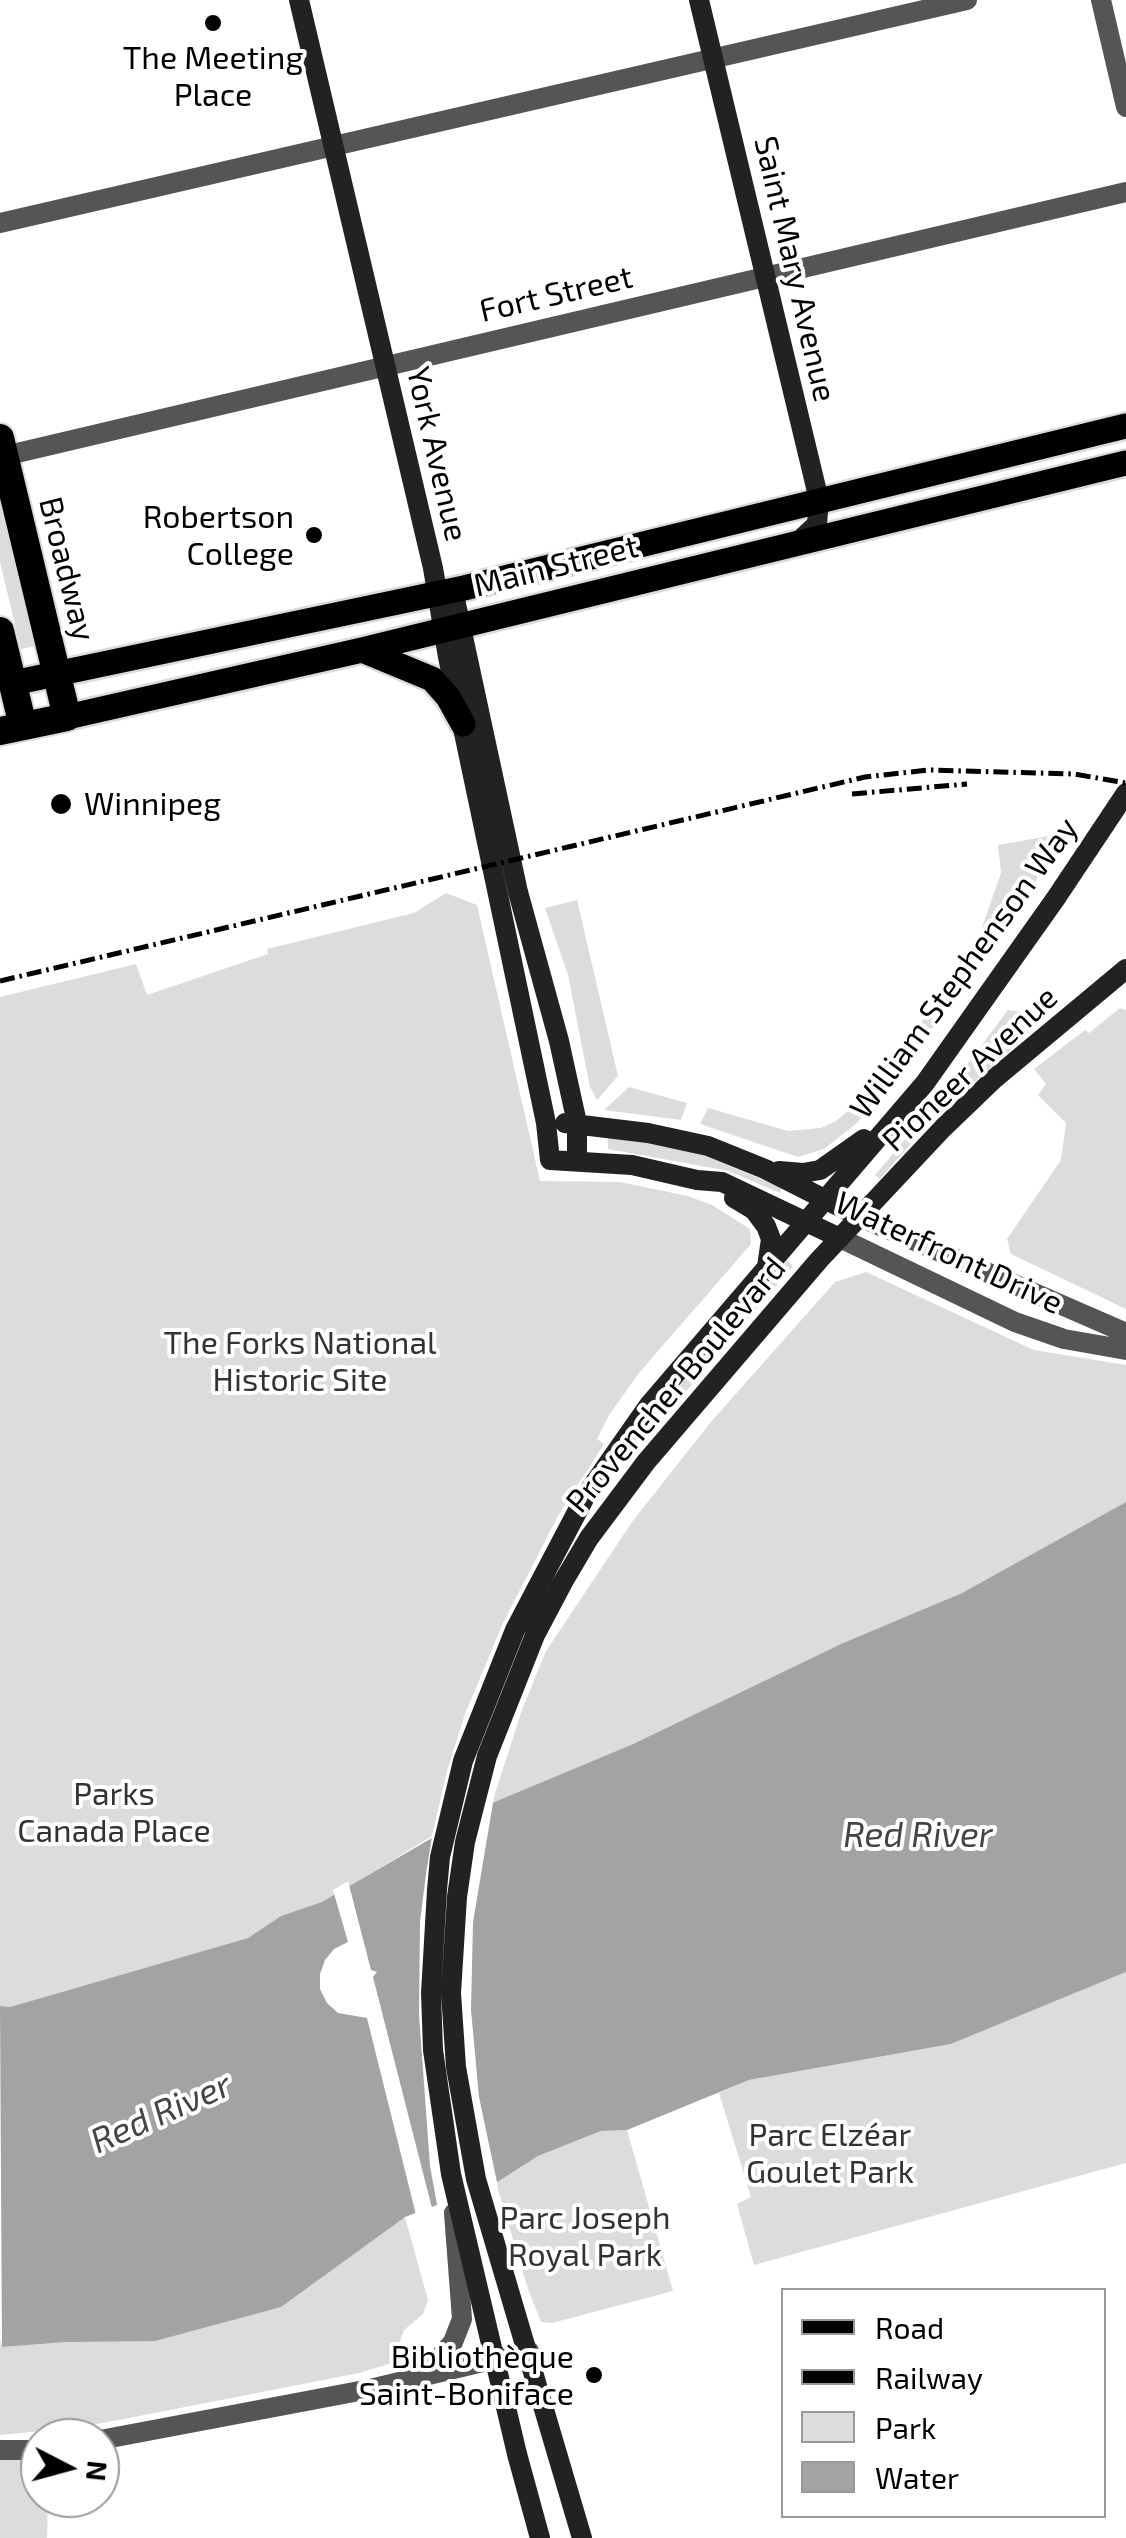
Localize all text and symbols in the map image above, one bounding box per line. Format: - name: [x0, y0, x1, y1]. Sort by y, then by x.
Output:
- marker: The Meeting Place: [202, 12, 224, 34]
- place label: The Meeting Place: [123, 39, 303, 114]
- street label: Saint Mary Avenue: [746, 133, 844, 405]
- street label: Fort Street: [476, 258, 636, 330]
- street label: York Avenue: [398, 363, 476, 545]
- street label: Broadway: [31, 493, 103, 645]
- place label: Robertson College: [143, 498, 294, 573]
- marker: Robertson College: [303, 524, 325, 546]
- street label: Main Street: [470, 527, 642, 605]
- place label: Winnipeg: [84, 785, 221, 823]
- marker: Winnipeg: [48, 791, 74, 817]
- street label: William Stephenson Way: [842, 810, 1086, 1126]
- street label: Pioneer Avenue: [875, 978, 1065, 1160]
- street label: Waterfront Drive: [829, 1184, 1069, 1322]
- street label: Provencher Boulevard: [558, 1250, 794, 1520]
- park label: The Forks National Historic Site: [163, 1324, 437, 1399]
- park label: Parks Canada Place: [17, 1775, 211, 1850]
- water label: Red River: [843, 1814, 993, 1856]
- water label: Red River: [84, 2063, 238, 2163]
- park label: Parc Elzéar Goulet Park: [746, 2116, 914, 2191]
- park label: Parc Joseph Royal Park: [499, 2199, 671, 2274]
- legend: [781, 2288, 1106, 2518]
- text: Road: [875, 2309, 944, 2345]
- place label: Bibliothèque Saint-Boniface: [359, 2338, 574, 2413]
- text: Railway: [875, 2359, 983, 2395]
- marker: Bibliothèque Saint-Boniface: [583, 2364, 605, 2386]
- text: Park: [875, 2409, 936, 2445]
- north arrow: [20, 2418, 120, 2518]
- text: N: [80, 2459, 116, 2483]
- text: Water: [875, 2459, 959, 2495]

